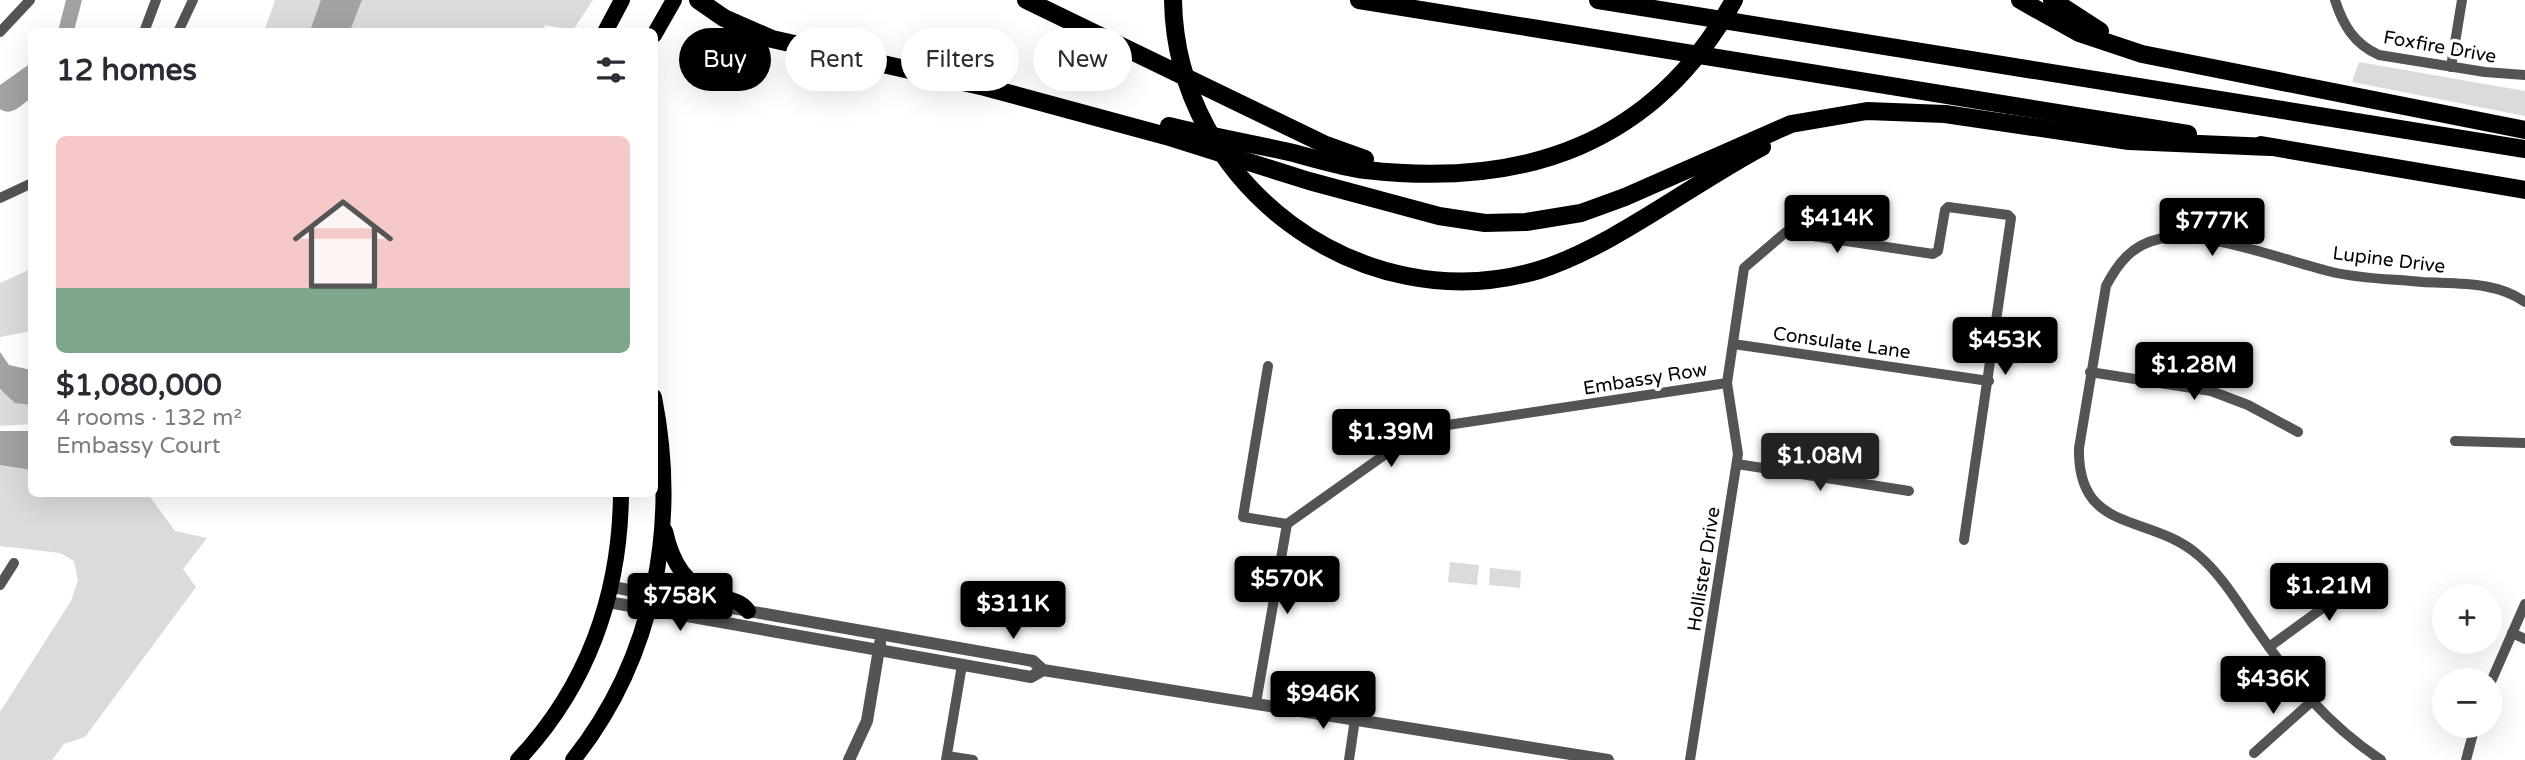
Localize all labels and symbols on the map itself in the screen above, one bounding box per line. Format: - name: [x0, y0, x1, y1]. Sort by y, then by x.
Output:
- street label: Foxfire Drive: [2382, 26, 2498, 68]
- pin: $414K: [1788, 196, 1886, 255]
- pin: $777K: [2163, 198, 2261, 258]
- street label: Lupine Drive: [2331, 242, 2446, 278]
- pin: $453K: [1956, 318, 2054, 377]
- street label: Consulate Lane: [1772, 322, 1912, 364]
- pin: $1.28M: [2137, 342, 2251, 402]
- street label: Embassy Row: [1582, 358, 1709, 400]
- pin: $1.39M: [1334, 410, 1448, 469]
- pin: $1.08M: [1763, 434, 1877, 493]
- street label: Hollister Drive: [1683, 505, 1725, 633]
- pin: $570K: [1238, 556, 1336, 616]
- pin: $1.21M: [2272, 564, 2386, 623]
- pin: $758K: [631, 574, 729, 633]
- pin: $311K: [964, 582, 1062, 641]
- pin: $436K: [2224, 656, 2322, 716]
- pin: $946K: [1274, 672, 1372, 731]

